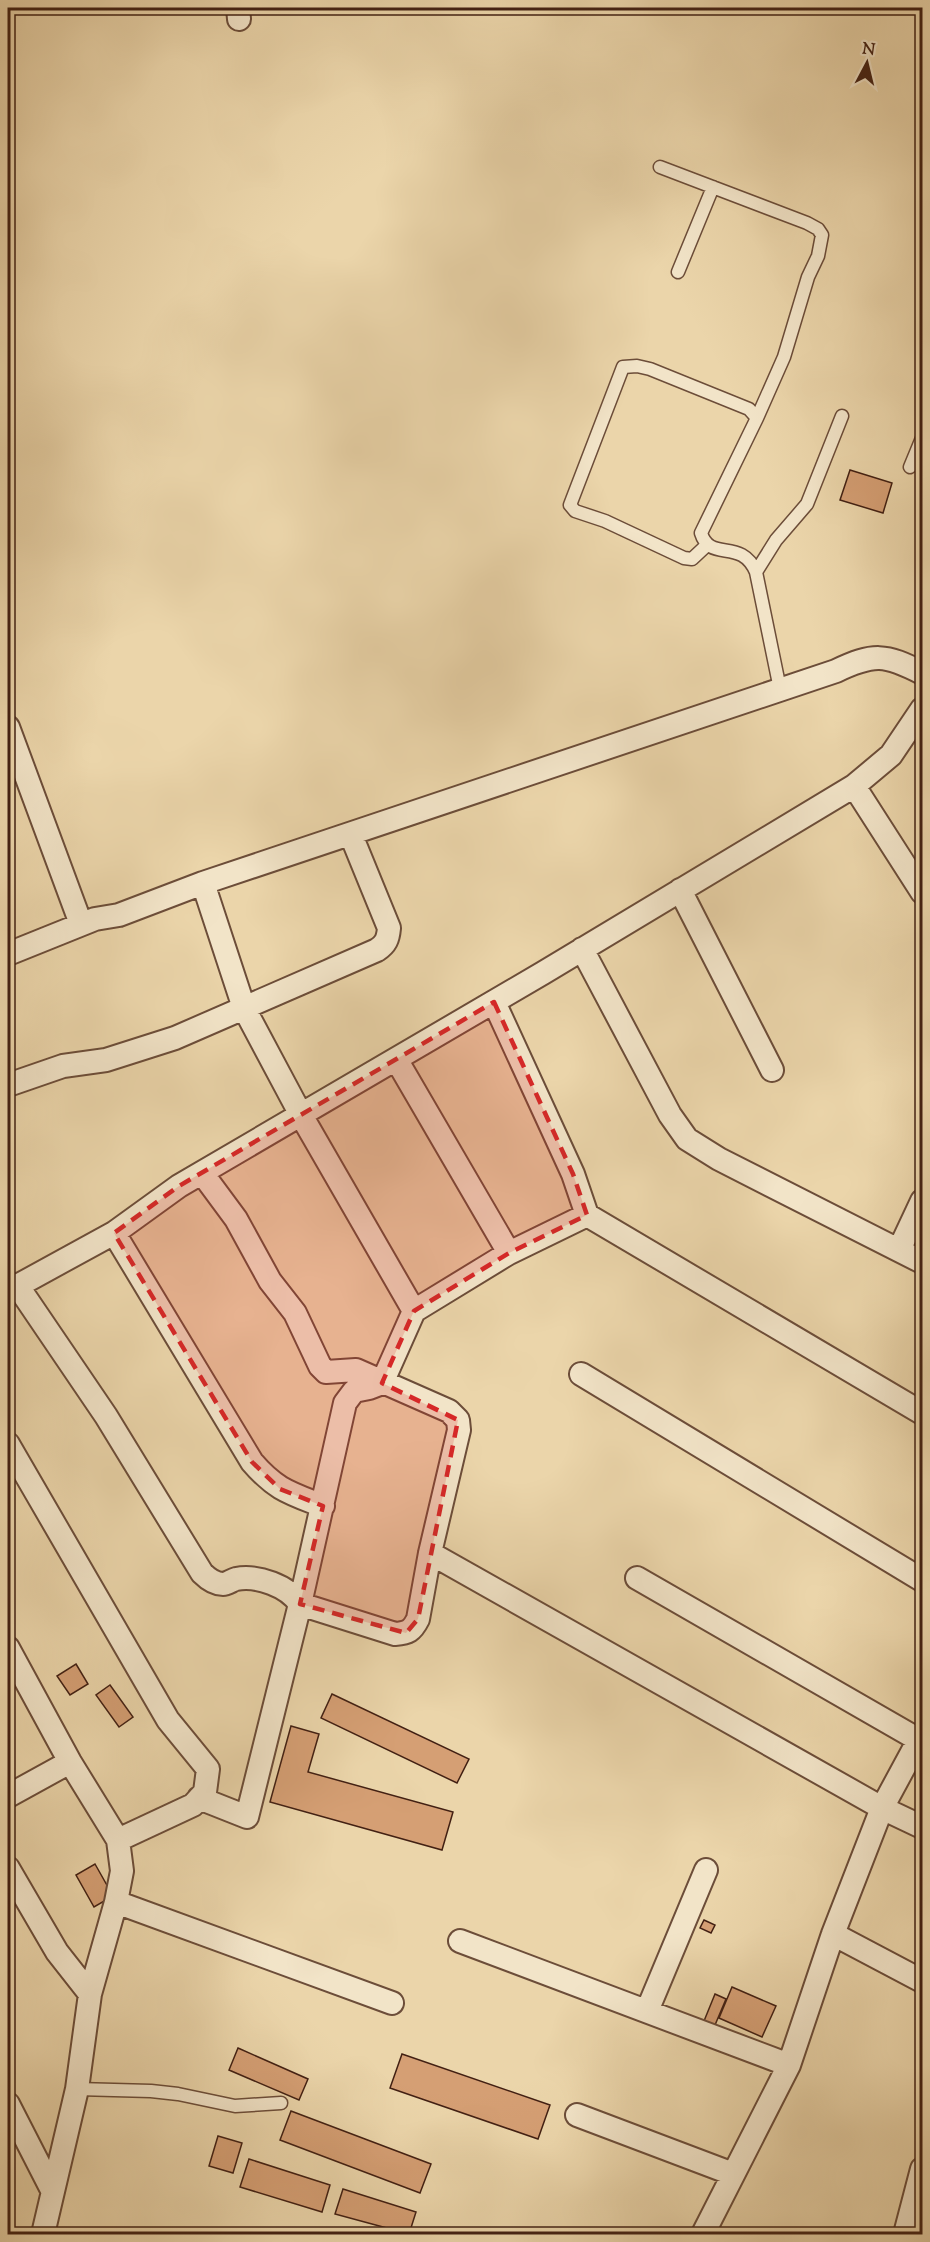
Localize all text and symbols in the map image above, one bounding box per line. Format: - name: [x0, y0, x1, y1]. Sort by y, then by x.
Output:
- north arrow: [837, 33, 897, 93]
- text: N: [861, 38, 876, 63]

